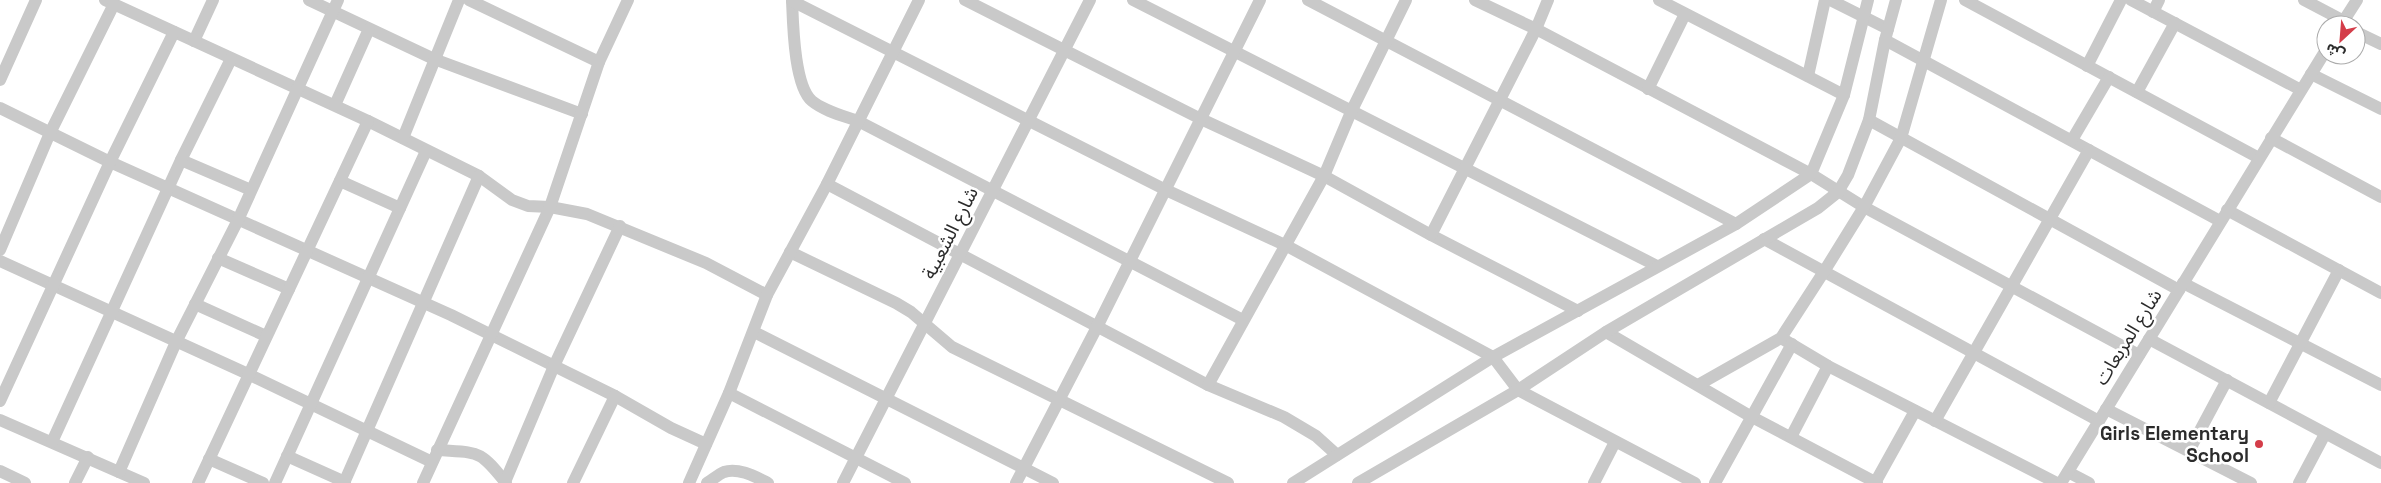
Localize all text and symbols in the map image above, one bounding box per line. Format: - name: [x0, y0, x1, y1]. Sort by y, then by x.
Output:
- north arrow: [2316, 15, 2366, 65]
- text: ش: [2323, 39, 2348, 64]
- street label: شارع الشعبية: [916, 183, 985, 284]
- street label: شارع المربعات: [2089, 284, 2168, 390]
- place label: Girls Elementary School: [2100, 421, 2249, 468]
- marker: Girls Elementary School: [2253, 438, 2265, 450]

